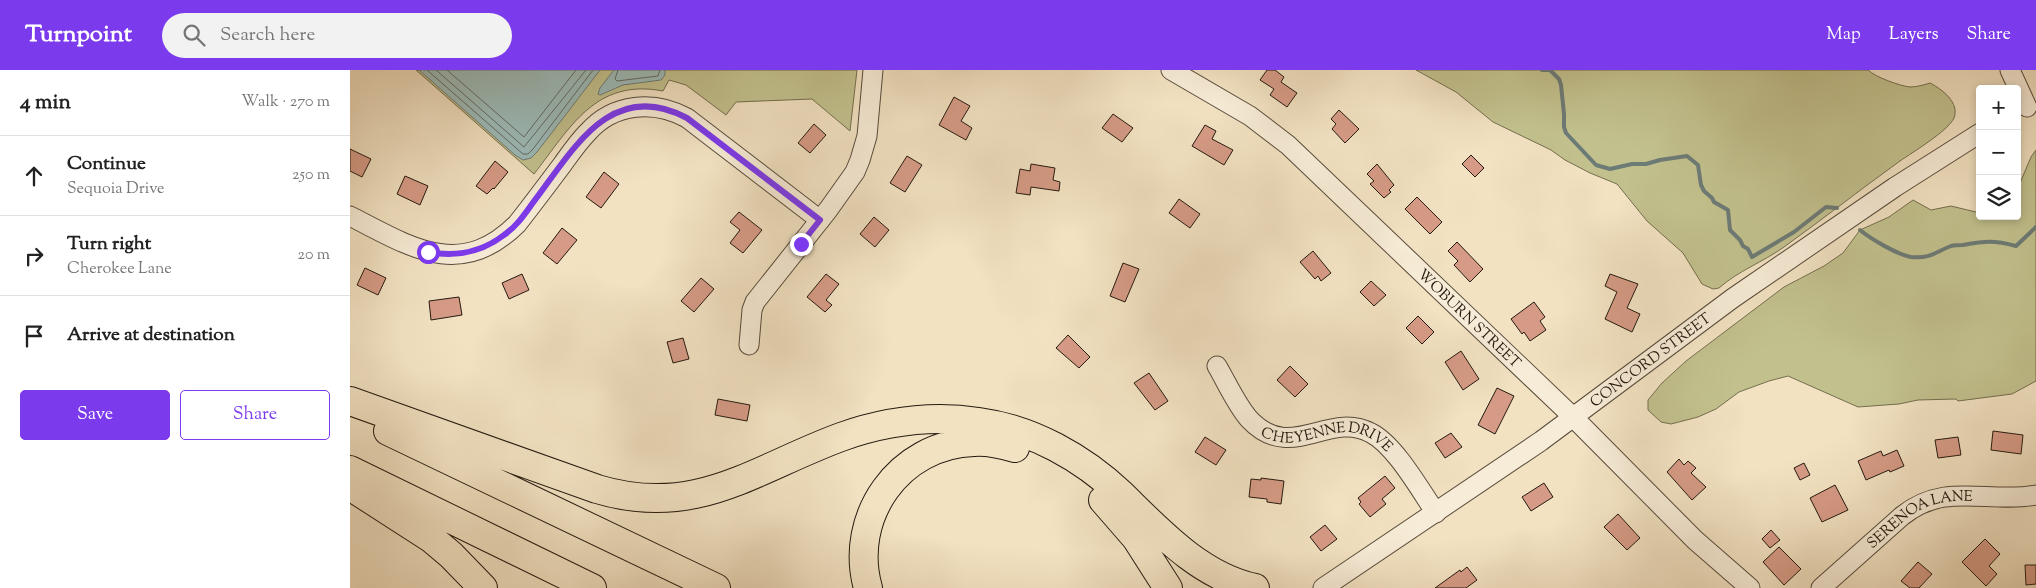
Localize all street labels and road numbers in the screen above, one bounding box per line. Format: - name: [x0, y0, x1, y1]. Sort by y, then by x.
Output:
- street label: WOBURN STREET: [1412, 265, 1525, 374]
- street label: CONCORD STREET: [1586, 309, 1716, 413]
- street label: CHEYENNE DRIVE: [1257, 418, 1397, 457]
- street label: SERENOA LANE: [1863, 487, 1973, 554]

